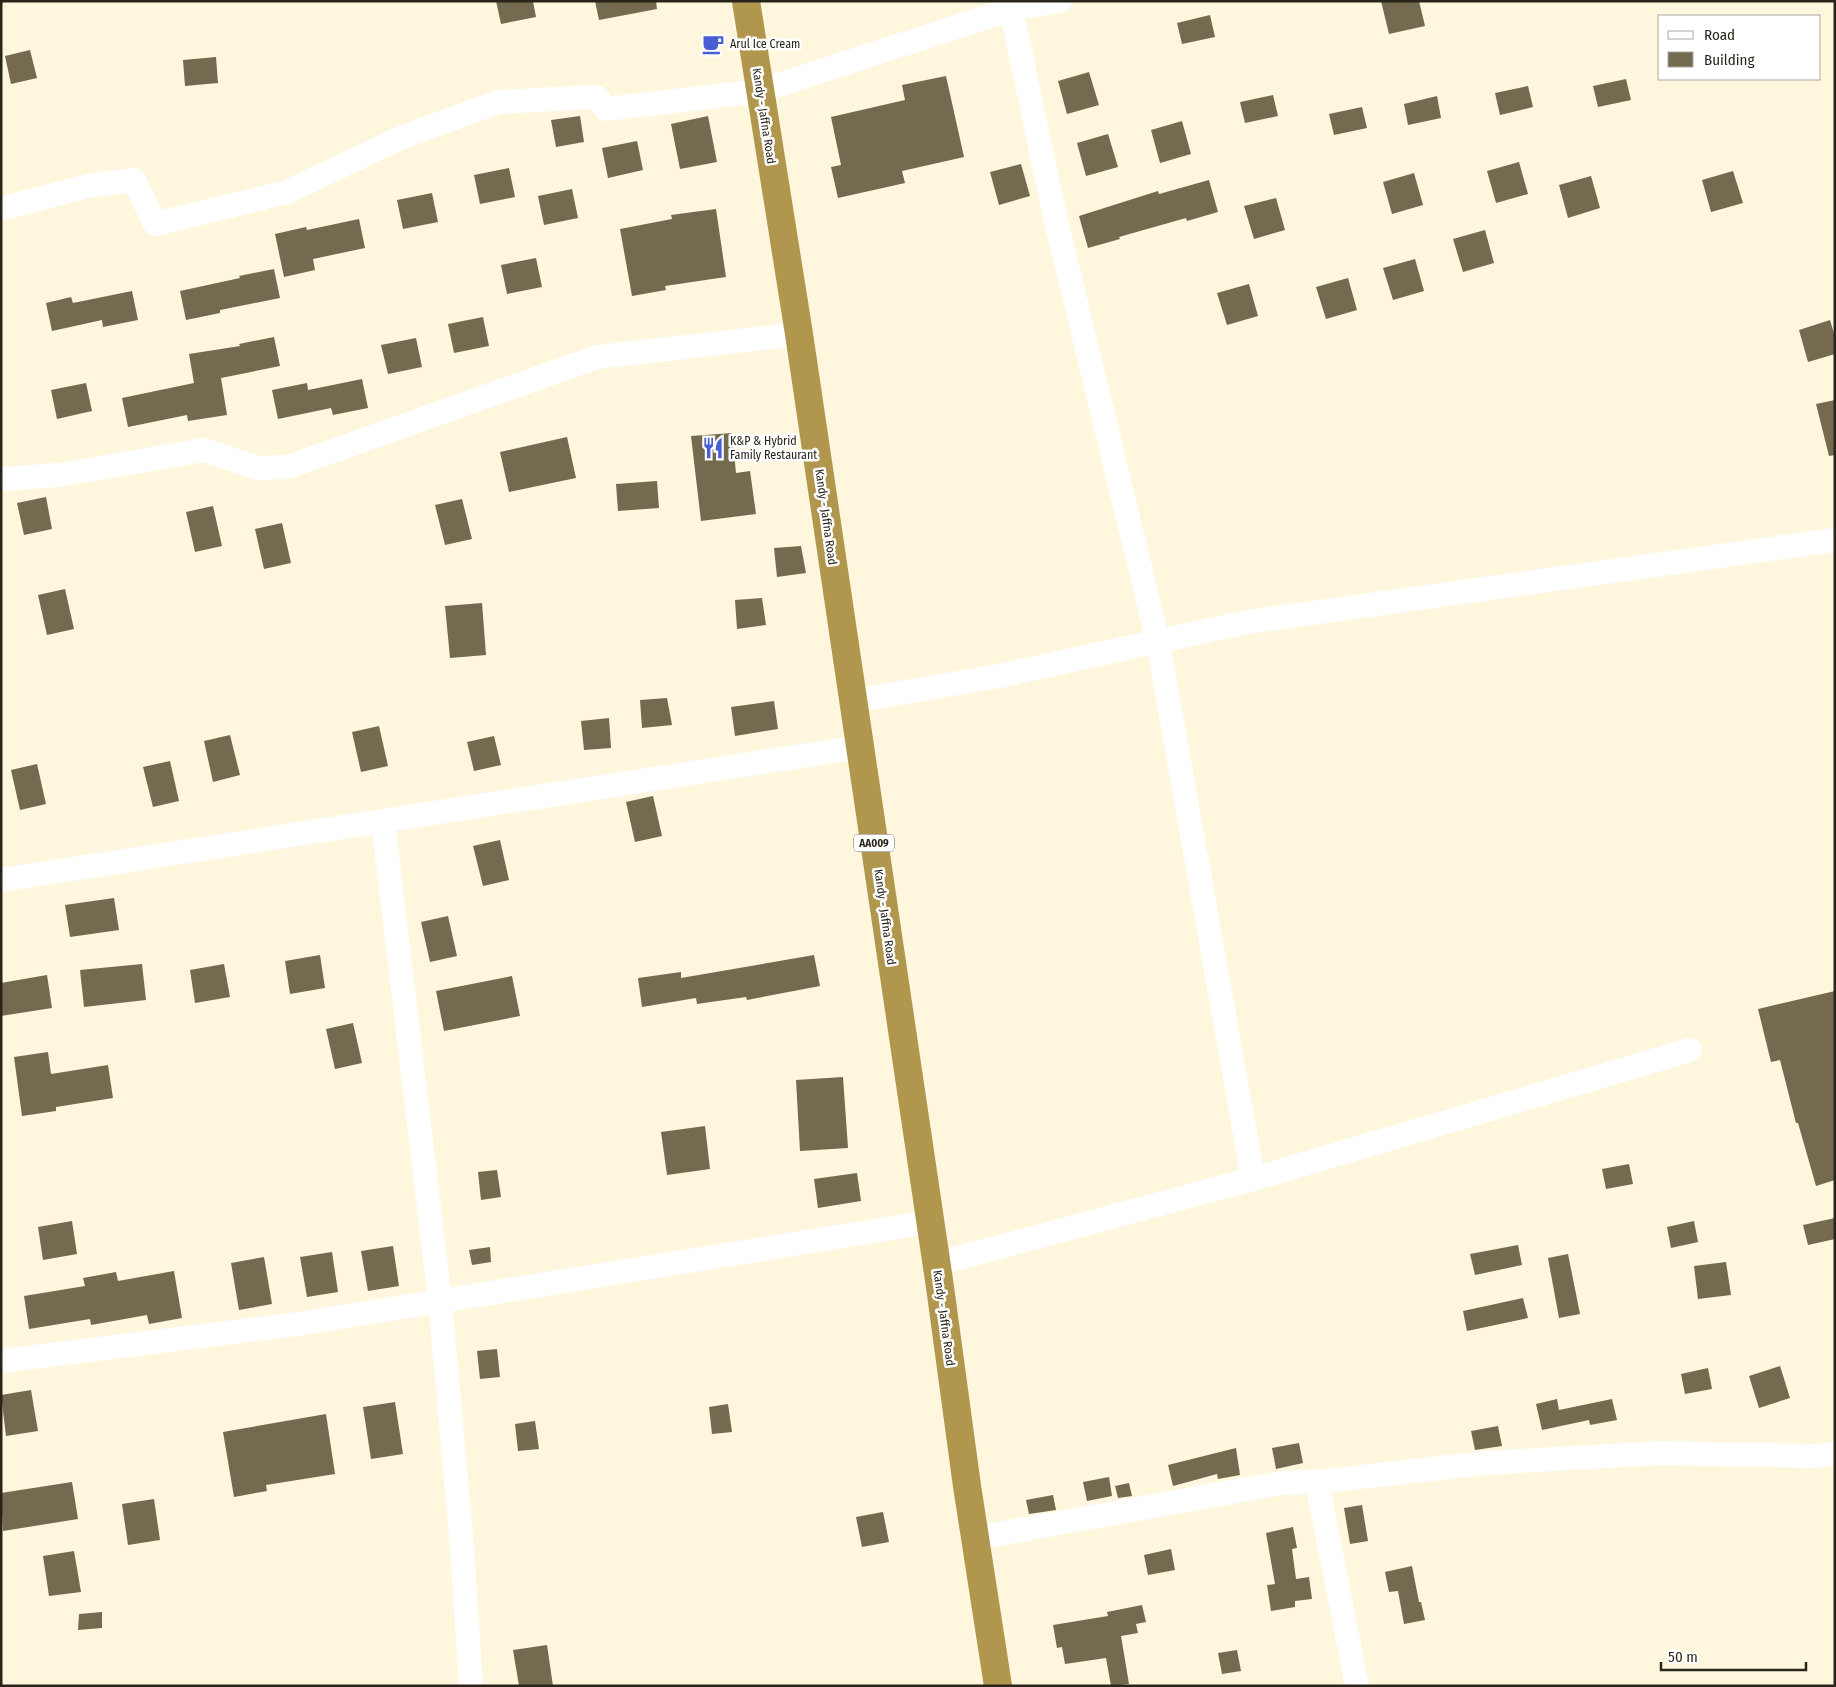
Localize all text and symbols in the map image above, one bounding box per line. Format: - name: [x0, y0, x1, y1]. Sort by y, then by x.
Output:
- legend: [1658, 15, 1821, 80]
- text: Road: [1704, 26, 1735, 44]
- cafe icon: Arul Ice Cream: [700, 31, 726, 57]
- place label: Arul Ice Cream: [730, 37, 800, 51]
- text: Building: [1704, 51, 1755, 69]
- street label: Kandy - Jaffna Road: [750, 67, 778, 165]
- place label: K&P & Hybrid Family Restaurant: [730, 434, 817, 462]
- restaurant icon: K&P & Hybrid Family Restaurant: [700, 435, 726, 461]
- street label: Kandy - Jaffna Road: [812, 468, 840, 566]
- road number: AA009: [854, 834, 894, 851]
- street label: Kandy - Jaffna Road: [871, 868, 899, 966]
- street label: Kandy - Jaffna Road: [930, 1269, 958, 1367]
- scale bar: [1661, 1640, 1806, 1672]
- text: 50 m: [1668, 1648, 1698, 1666]

